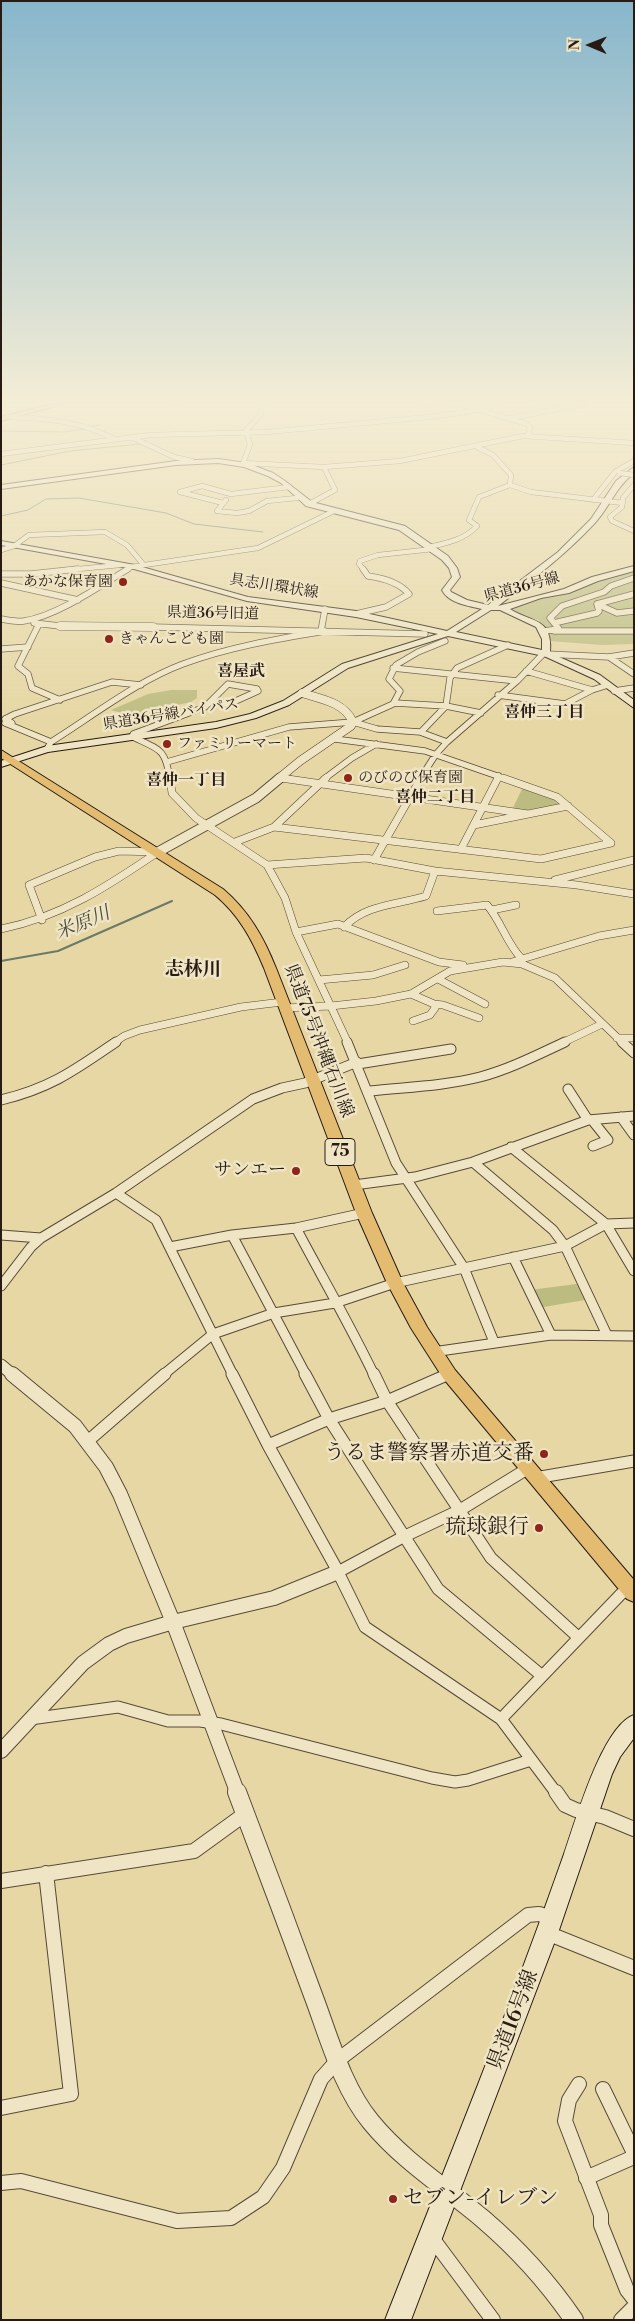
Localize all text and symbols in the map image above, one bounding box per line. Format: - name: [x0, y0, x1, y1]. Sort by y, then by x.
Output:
- north arrow: [565, 20, 615, 70]
- text: N: [566, 39, 584, 50]
- street label: 県道36号線: [482, 569, 562, 607]
- street label: 具志川環状線: [228, 571, 320, 603]
- place label: あかな保育園: [23, 573, 113, 591]
- marker: あかな保育園: [117, 576, 129, 588]
- street label: 県道36号旧道: [167, 604, 259, 624]
- place label: きゃんこども園: [119, 630, 224, 648]
- marker: きゃんこども園: [103, 633, 115, 645]
- district label: 喜屋武: [217, 662, 265, 682]
- street label: 県道36号線バイパス: [102, 695, 240, 735]
- district label: 喜仲三丁目: [504, 703, 584, 723]
- place label: ファミリーマート: [177, 735, 297, 753]
- marker: ファミリーマート: [161, 738, 173, 750]
- place label: のびのび保育園: [358, 769, 463, 787]
- district label: 喜仲一丁目: [146, 771, 226, 791]
- marker: のびのび保育園: [342, 772, 354, 784]
- district label: 喜仲二丁目: [395, 788, 475, 808]
- water label: 米原川: [52, 902, 114, 946]
- district label: 志林川: [165, 959, 221, 981]
- street label: 県道75号沖縄石川線: [279, 961, 357, 1121]
- road number: 75: [325, 1138, 355, 1166]
- place label: サンエー: [214, 1160, 286, 1182]
- marker: サンエー: [290, 1165, 302, 1177]
- place label: うるま警察署赤道交番: [324, 1441, 534, 1467]
- marker: うるま警察署赤道交番: [538, 1448, 550, 1460]
- place label: 琉球銀行: [445, 1515, 529, 1541]
- marker: 琉球銀行: [533, 1522, 545, 1534]
- street label: 県道16号線: [483, 1966, 545, 2074]
- place label: セブン-イレブン: [403, 2186, 558, 2212]
- marker: セブン-イレブン: [387, 2193, 399, 2205]

